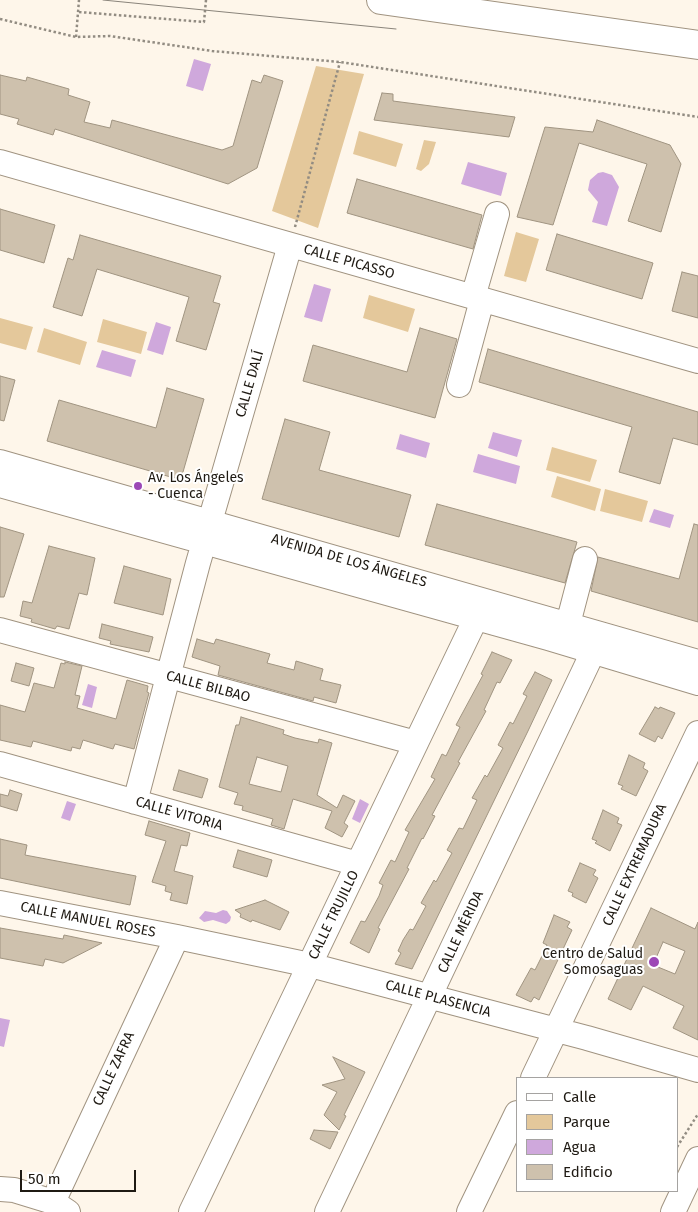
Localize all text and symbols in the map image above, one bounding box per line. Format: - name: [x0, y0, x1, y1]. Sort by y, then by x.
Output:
- street label: CALLE PICASSO: [302, 241, 396, 283]
- street label: CALLE DALÍ: [232, 349, 268, 419]
- place label: Av. Los Ángeles - Cuenca: [148, 470, 244, 502]
- marker: Av. Los Ángeles - Cuenca: [132, 480, 144, 492]
- street label: AVENIDA DE LOS ÁNGELES: [269, 531, 429, 591]
- street label: CALLE BILBAO: [164, 668, 252, 706]
- street label: CALLE VITORIA: [133, 794, 225, 834]
- street label: CALLE EXTREMADURA: [599, 801, 671, 929]
- street label: CALLE TRUJILLO: [305, 868, 363, 962]
- street label: CALLE MÉRIDA: [435, 888, 487, 976]
- street label: CALLE MANUEL ROSES: [19, 899, 157, 941]
- place label: Centro de Salud Somosaguas: [542, 946, 643, 979]
- marker: Centro de Salud Somosaguas: [647, 955, 661, 969]
- street label: CALLE PLASENCIA: [383, 977, 493, 1021]
- street label: CALLE ZAFRA: [90, 1029, 138, 1109]
- legend: [516, 1077, 678, 1192]
- text: Calle: [563, 1088, 596, 1106]
- text: Parque: [563, 1113, 610, 1131]
- text: Agua: [563, 1138, 596, 1156]
- scale bar: [22, 1160, 139, 1192]
- text: Edificio: [563, 1163, 613, 1181]
- text: 50 m: [28, 1170, 61, 1188]

